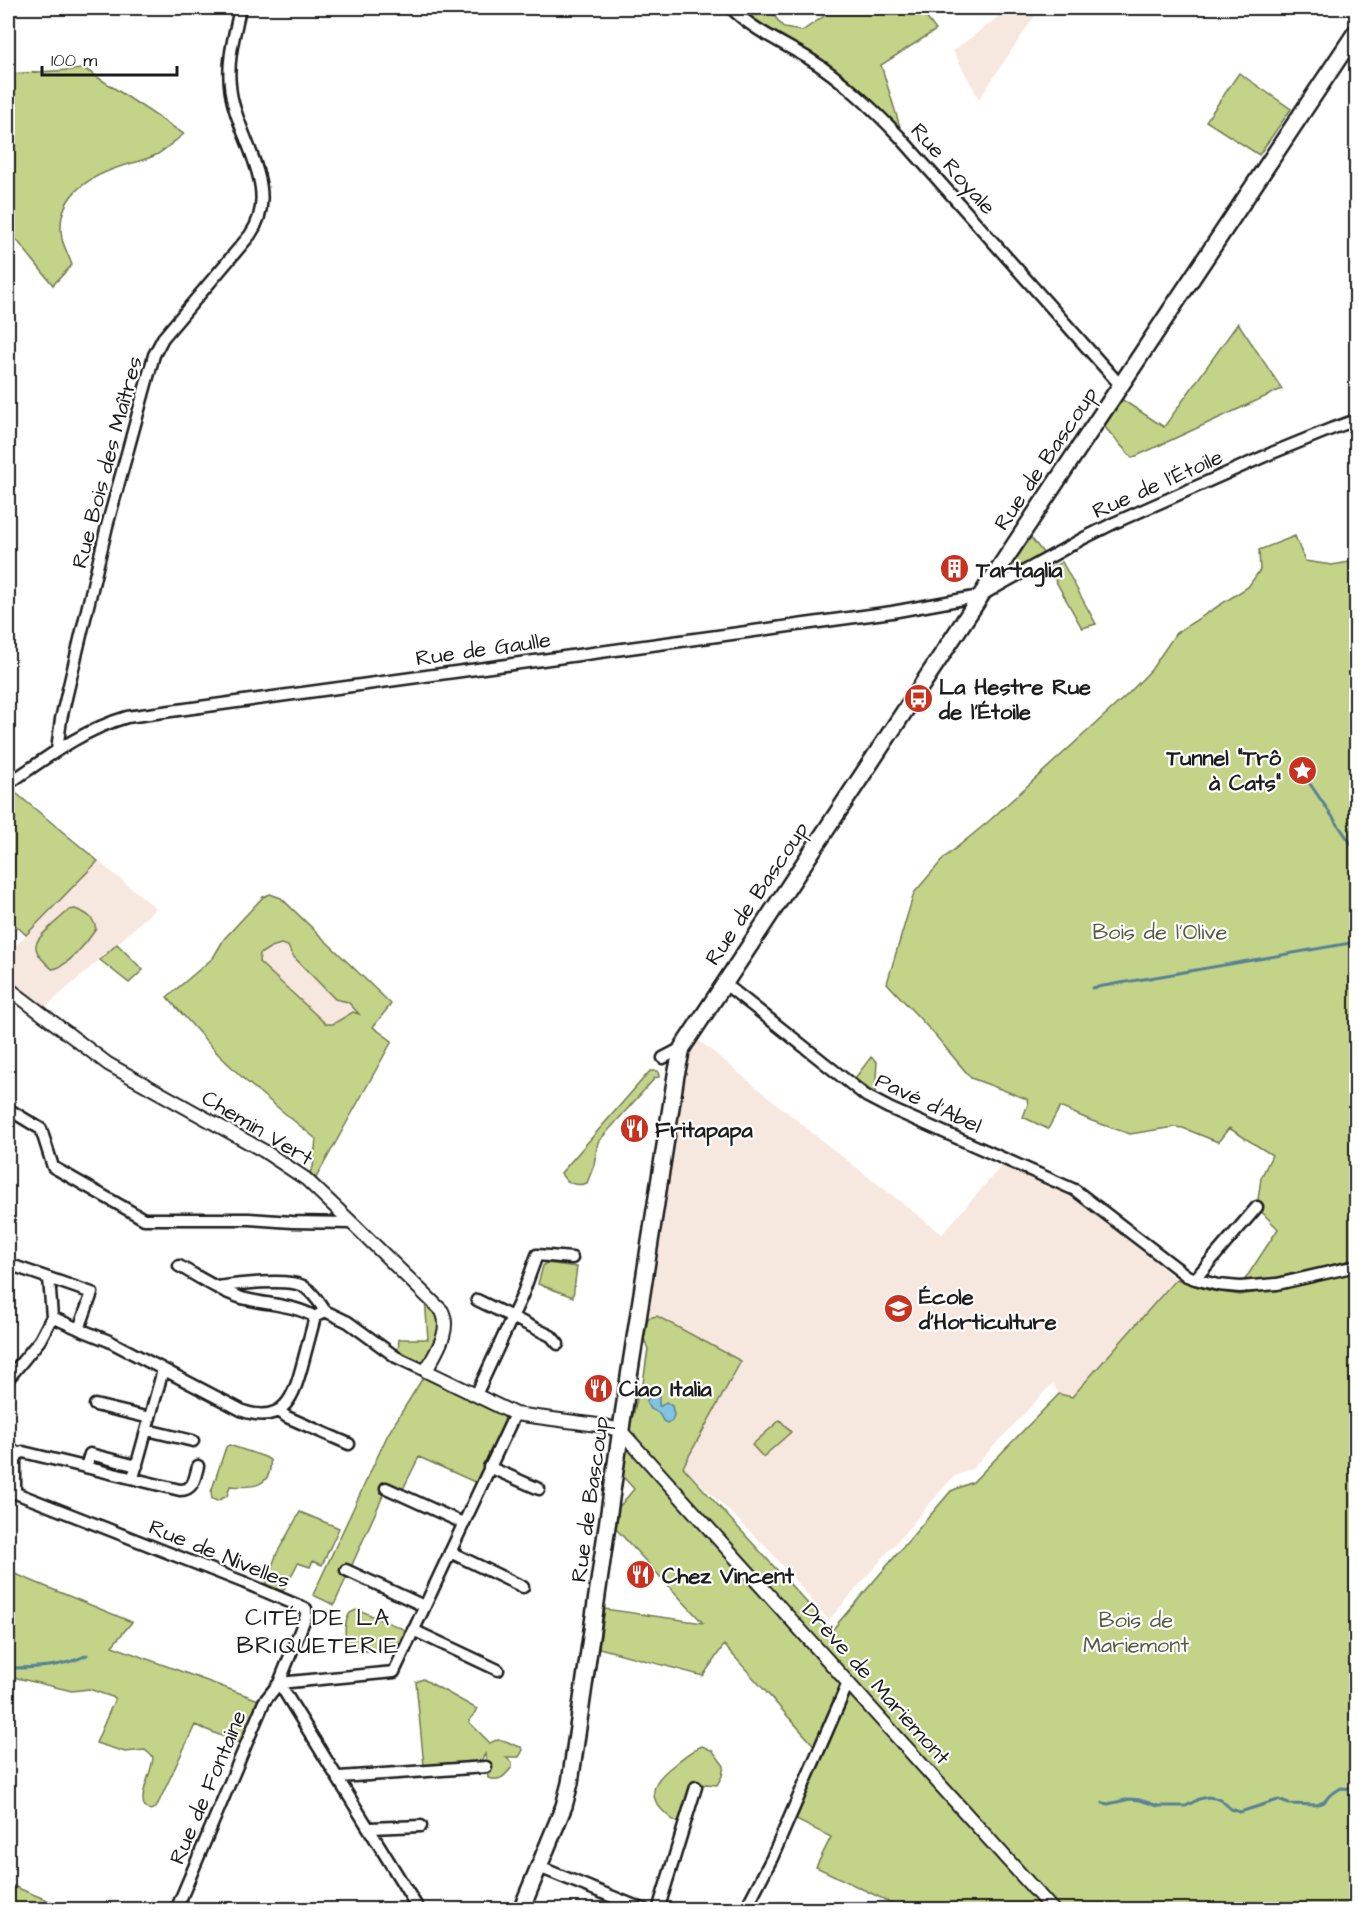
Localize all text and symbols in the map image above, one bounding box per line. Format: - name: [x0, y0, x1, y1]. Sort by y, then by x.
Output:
- scale bar: [42, 39, 177, 77]
- text: 100 m: [51, 48, 97, 73]
- street label: Rue Royale: [902, 116, 1003, 223]
- street label: Rue Bois des Maîtres: [64, 353, 151, 572]
- street label: Rue de Bascoup: [987, 381, 1106, 537]
- street label: Rue de l'Étoile: [1088, 442, 1228, 527]
- building icon: Tartaglia: [939, 553, 971, 585]
- place label: Tartaglia: [975, 555, 1063, 587]
- street label: Rue de Gaulle: [414, 625, 553, 674]
- place label: La Hestre Rue de l'Étoile: [938, 672, 1091, 728]
- bus stop icon: La Hestre Rue de l'Étoile: [902, 683, 934, 715]
- place label: Tunnel "Trô à Cats": [1166, 743, 1282, 799]
- place icon: Tunnel "Trô à Cats": [1286, 754, 1318, 786]
- street label: Rue de Bascoup: [698, 816, 817, 972]
- park label: Bois de l'Olive: [1092, 917, 1228, 948]
- street label: Pavé d'Abel: [870, 1065, 987, 1141]
- street label: Chemin Vert: [196, 1083, 319, 1174]
- restaurant icon: Fritapapa: [618, 1113, 650, 1145]
- place label: Fritapapa: [655, 1115, 753, 1146]
- place label: École d'Horticulture: [918, 1282, 1057, 1338]
- school or university icon: École d'Horticulture: [882, 1293, 914, 1325]
- restaurant icon: Ciao Italia: [582, 1372, 614, 1404]
- place label: Ciao Italia: [619, 1374, 712, 1405]
- street label: Rue de Bascoup: [564, 1414, 617, 1584]
- street label: Rue de Nivelles: [144, 1512, 295, 1597]
- restaurant icon: Chez Vincent: [625, 1559, 657, 1591]
- place label: Chez Vincent: [662, 1561, 795, 1592]
- street label: Drève de Mariemont: [795, 1596, 957, 1772]
- district label: CITÉ DE LA BRIQUETERIE: [236, 1601, 400, 1663]
- park label: Bois de Mariemont: [1083, 1605, 1189, 1661]
- street label: Rue de Fontaine: [162, 1706, 255, 1869]

